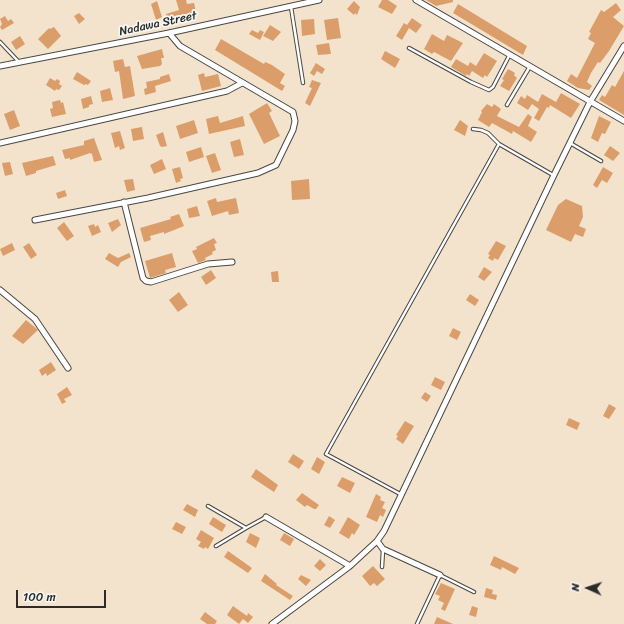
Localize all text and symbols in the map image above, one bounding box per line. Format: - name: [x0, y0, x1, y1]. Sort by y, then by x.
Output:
- street label: Nadawa Street: [118, 9, 198, 39]
- north arrow: [568, 568, 608, 608]
- scale bar: [18, 582, 108, 608]
- text: N: [566, 583, 585, 592]
- text: 100 m: [23, 586, 56, 608]

